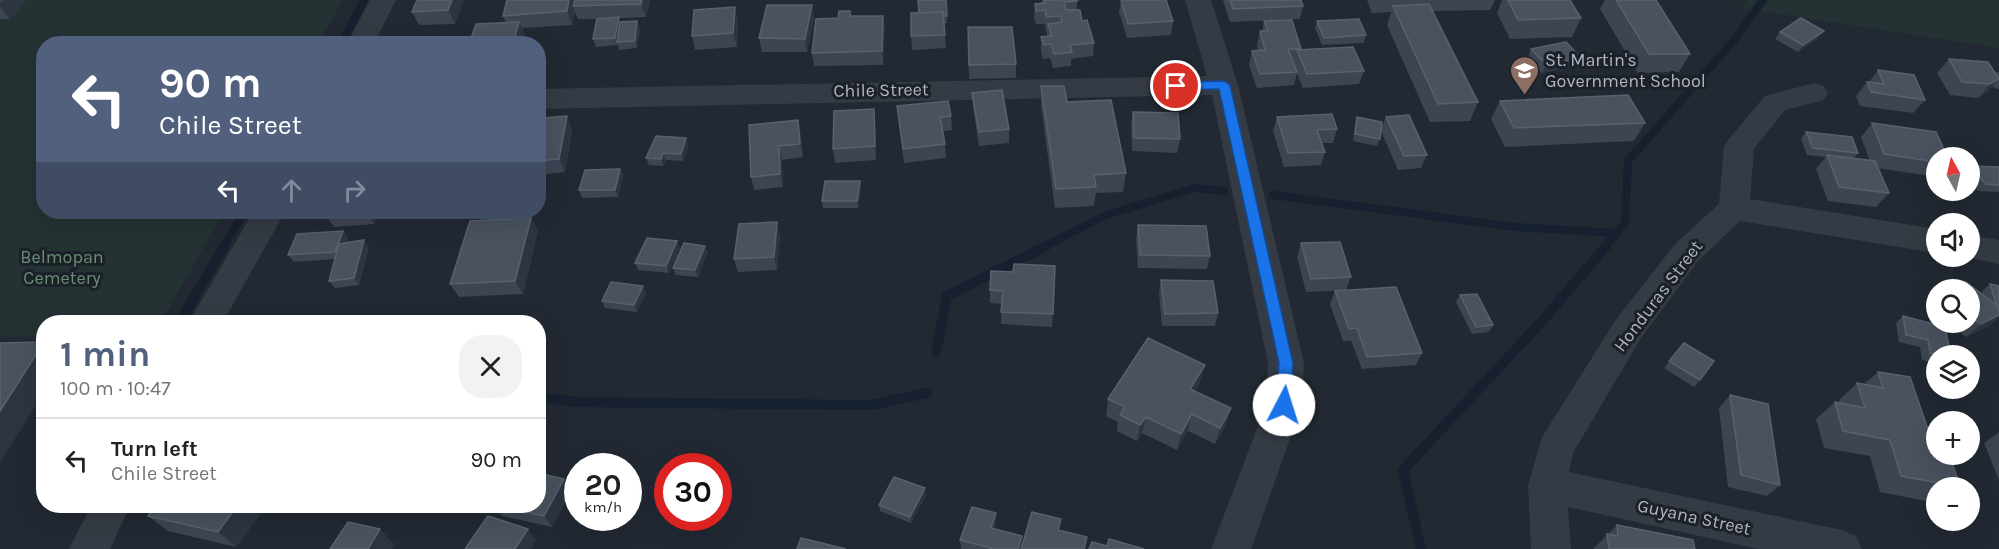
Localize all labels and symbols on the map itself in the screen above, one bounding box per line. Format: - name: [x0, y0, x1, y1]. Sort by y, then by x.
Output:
- place label: St. Martin's Government School: [1545, 49, 1706, 92]
- school or university icon: St. Martin's Government School: [1508, 54, 1540, 96]
- pin: [1150, 60, 1201, 111]
- street label: Chile Street: [833, 78, 929, 102]
- north arrow: [1926, 147, 1980, 201]
- street label: Honduras Street: [1609, 236, 1707, 356]
- park label: Belmopan Cemetery: [20, 246, 104, 289]
- position arrow: [1252, 373, 1316, 437]
- speed limit sign: 30: [654, 453, 732, 531]
- street label: Guyana Street: [1635, 494, 1753, 540]

